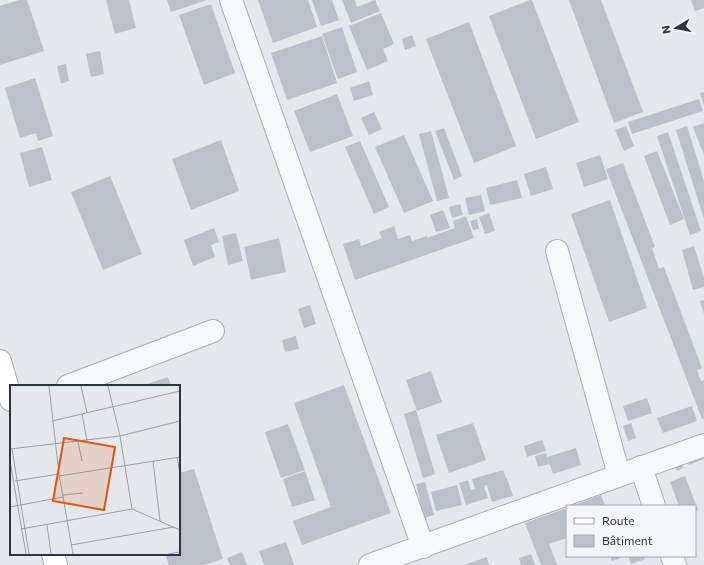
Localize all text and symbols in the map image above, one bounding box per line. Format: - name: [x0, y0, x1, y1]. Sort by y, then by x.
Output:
- north arrow: [656, 8, 696, 48]
- text: N: [659, 25, 673, 35]
- inset map: [10, 385, 180, 555]
- legend: [566, 505, 696, 557]
- text: Route: [602, 513, 635, 527]
- text: Bâtiment: [602, 533, 653, 547]

